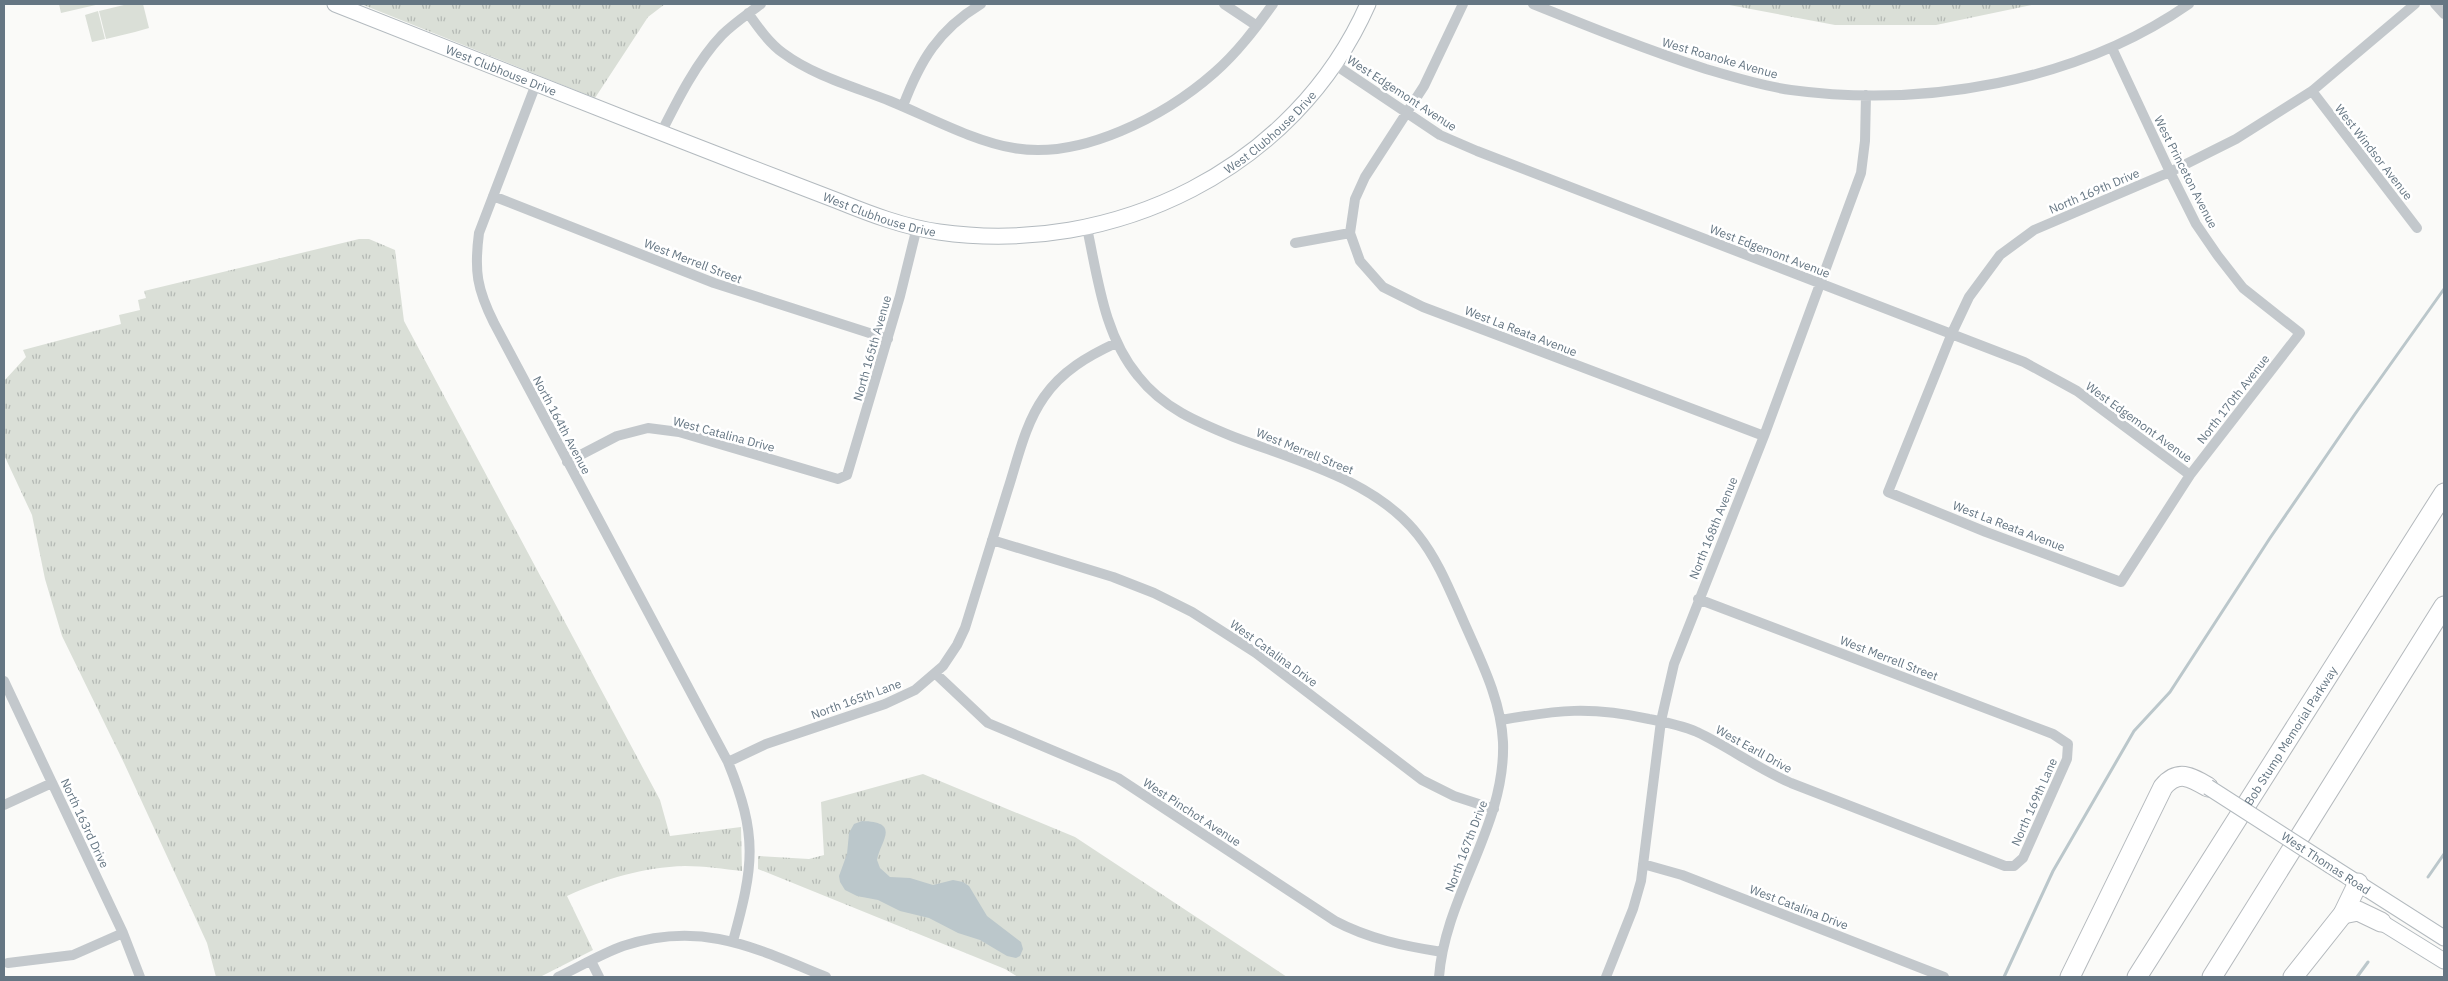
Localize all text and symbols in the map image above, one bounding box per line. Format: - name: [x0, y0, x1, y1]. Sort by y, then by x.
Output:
- street label: West Roanoke Avenue: [1660, 34, 1780, 82]
- street label: West Clubhouse Drive: [444, 41, 559, 99]
- street label: West Edgemont Avenue: [1344, 52, 1460, 134]
- street label: West Clubhouse Drive: [1221, 87, 1319, 176]
- street label: West Windsor Avenue: [2332, 101, 2416, 203]
- street label: West Princeton Avenue: [2151, 113, 2221, 231]
- street label: North 169th Drive: [2046, 165, 2142, 217]
- street label: West Clubhouse Drive: [821, 188, 938, 239]
- street label: West Edgemont Avenue: [1708, 221, 1833, 281]
- street label: West Merrell Street: [642, 235, 744, 287]
- street label: North 165th Avenue: [850, 293, 894, 402]
- street label: West La Reata Avenue: [1463, 303, 1580, 359]
- street label: North 170th Avenue: [2194, 351, 2273, 447]
- street label: North 164th Avenue: [530, 373, 594, 477]
- street label: West Edgemont Avenue: [2083, 378, 2195, 466]
- street label: West Catalina Drive: [672, 413, 777, 455]
- street label: West Merrell Street: [1254, 425, 1356, 477]
- street label: North 168th Avenue: [1686, 474, 1741, 581]
- street label: West La Reata Avenue: [1951, 498, 2068, 554]
- street label: West Catalina Drive: [1227, 616, 1321, 690]
- street label: West Merrell Street: [1838, 632, 1940, 684]
- street label: Bob Stump Memorial Parkway: [2240, 663, 2340, 808]
- street label: North 165th Lane: [809, 676, 903, 722]
- street label: West Earll Drive: [1713, 722, 1795, 776]
- street label: North 169th Lane: [2008, 755, 2060, 848]
- street label: West Pinchot Avenue: [1140, 775, 1244, 849]
- street label: North 163rd Drive: [58, 776, 112, 871]
- street label: North 167th Drive: [1442, 798, 1490, 894]
- street label: West Thomas Road: [2279, 829, 2373, 897]
- street label: West Catalina Drive: [1748, 881, 1851, 933]

